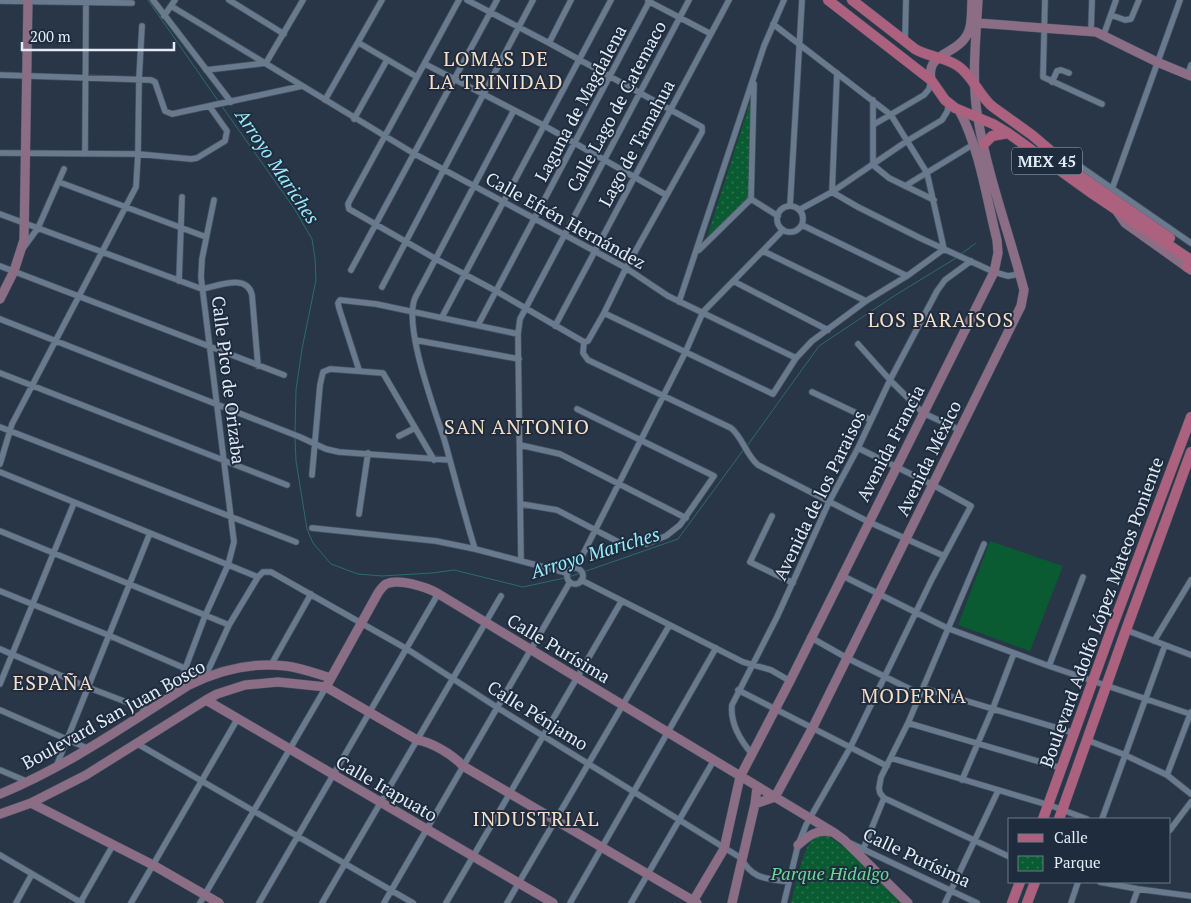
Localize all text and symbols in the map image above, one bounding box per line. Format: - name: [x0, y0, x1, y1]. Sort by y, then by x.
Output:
- street label: Calle Lago de Catemaco: [561, 16, 671, 196]
- scale bar: [22, 20, 175, 52]
- street label: Laguna de Magdalena: [529, 21, 631, 185]
- text: 200 m: [30, 26, 71, 46]
- district label: LOMAS DE LA TRINIDAD: [429, 45, 563, 95]
- street label: Lago de Tamahua: [592, 75, 680, 211]
- water label: Arroyo Mariches: [230, 103, 326, 228]
- road number: MEX 45: [1012, 148, 1082, 175]
- street label: Calle Efrén Hernández: [482, 166, 650, 274]
- street label: Calle Pico de Orizaba: [207, 295, 251, 465]
- district label: LOS PARAISOS: [868, 306, 1014, 333]
- street label: Avenida Francia: [850, 381, 930, 505]
- street label: Avenida México: [890, 396, 966, 520]
- street label: Avenida de los Paraisos: [767, 406, 871, 584]
- district label: SAN ANTONIO: [444, 413, 590, 440]
- street label: Boulevard Adolfo López Mateos Poniente: [1033, 453, 1169, 771]
- water label: Arroyo Mariches: [527, 521, 663, 584]
- street label: Calle Purísima: [503, 608, 615, 688]
- street label: Boulevard San Juan Bosco: [17, 653, 209, 774]
- district label: ESPAÑA: [13, 669, 93, 696]
- street label: Calle Pénjamo: [483, 674, 593, 756]
- district label: MODERNA: [861, 682, 967, 709]
- street label: Calle Irapuato: [332, 749, 442, 827]
- district label: INDUSTRIAL: [473, 805, 599, 832]
- legend: [1008, 818, 1171, 883]
- street label: Calle Purísima: [859, 822, 975, 892]
- text: Calle: [1054, 827, 1088, 847]
- text: Parque: [1054, 852, 1101, 872]
- park label: Parque Hidalgo: [770, 861, 889, 885]

